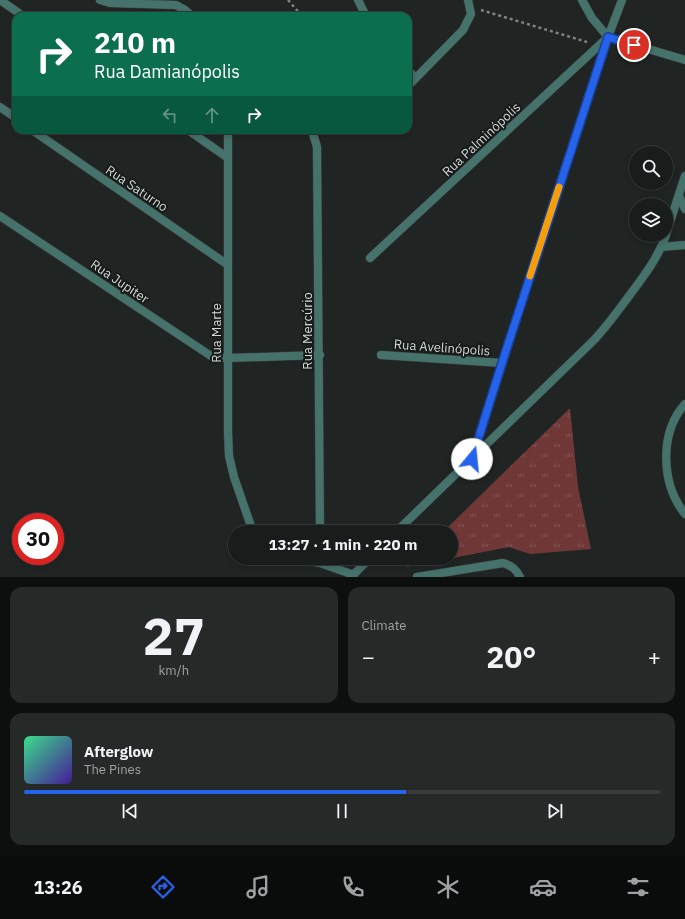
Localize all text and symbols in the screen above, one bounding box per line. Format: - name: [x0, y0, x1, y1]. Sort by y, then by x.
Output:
- text: 210 m: [94, 24, 176, 61]
- icon: right: [28, 28, 80, 80]
- pin: [617, 28, 651, 62]
- icon: arrive: [623, 34, 645, 56]
- text: Rua Damianópolis: [94, 60, 240, 83]
- street label: Rua Palminópolis: [439, 99, 524, 180]
- icon: left: [159, 104, 181, 126]
- icon: ahead: [201, 104, 223, 126]
- icon: right: [243, 104, 265, 126]
- map controls: [629, 146, 673, 242]
- button: search: [629, 146, 673, 190]
- street label: Rua Saturno: [102, 161, 171, 215]
- button: layers: [629, 198, 673, 242]
- street label: Rua Jupiter: [87, 256, 152, 307]
- street label: Rua Mercúrio: [299, 292, 316, 370]
- street label: Rua Marte: [208, 303, 225, 363]
- street label: Rua Avelinópolis: [393, 336, 491, 359]
- position arrow: [451, 438, 493, 480]
- speed limit sign: 30: [12, 513, 64, 565]
- text: 13:27 · 1 min · 220 m: [269, 535, 417, 554]
- text: 27: [143, 602, 205, 669]
- text: Climate: [362, 617, 406, 634]
- text: 20°: [486, 637, 536, 676]
- text: −: [362, 642, 375, 671]
- text: +: [648, 642, 661, 671]
- text: km/h: [158, 662, 189, 679]
- text: Afterglow: [84, 742, 153, 761]
- text: The Pines: [84, 761, 141, 778]
- icon: previous: [119, 800, 141, 822]
- icon: pause: [331, 800, 353, 822]
- icon: next: [544, 800, 566, 822]
- icon: directions: [149, 873, 177, 901]
- icon: music: [244, 873, 272, 901]
- icon: phone: [339, 873, 367, 901]
- icon: climate: [434, 873, 462, 901]
- icon: car: [529, 873, 557, 901]
- icon: filters: [624, 873, 652, 901]
- text: 13:26: [33, 876, 83, 899]

